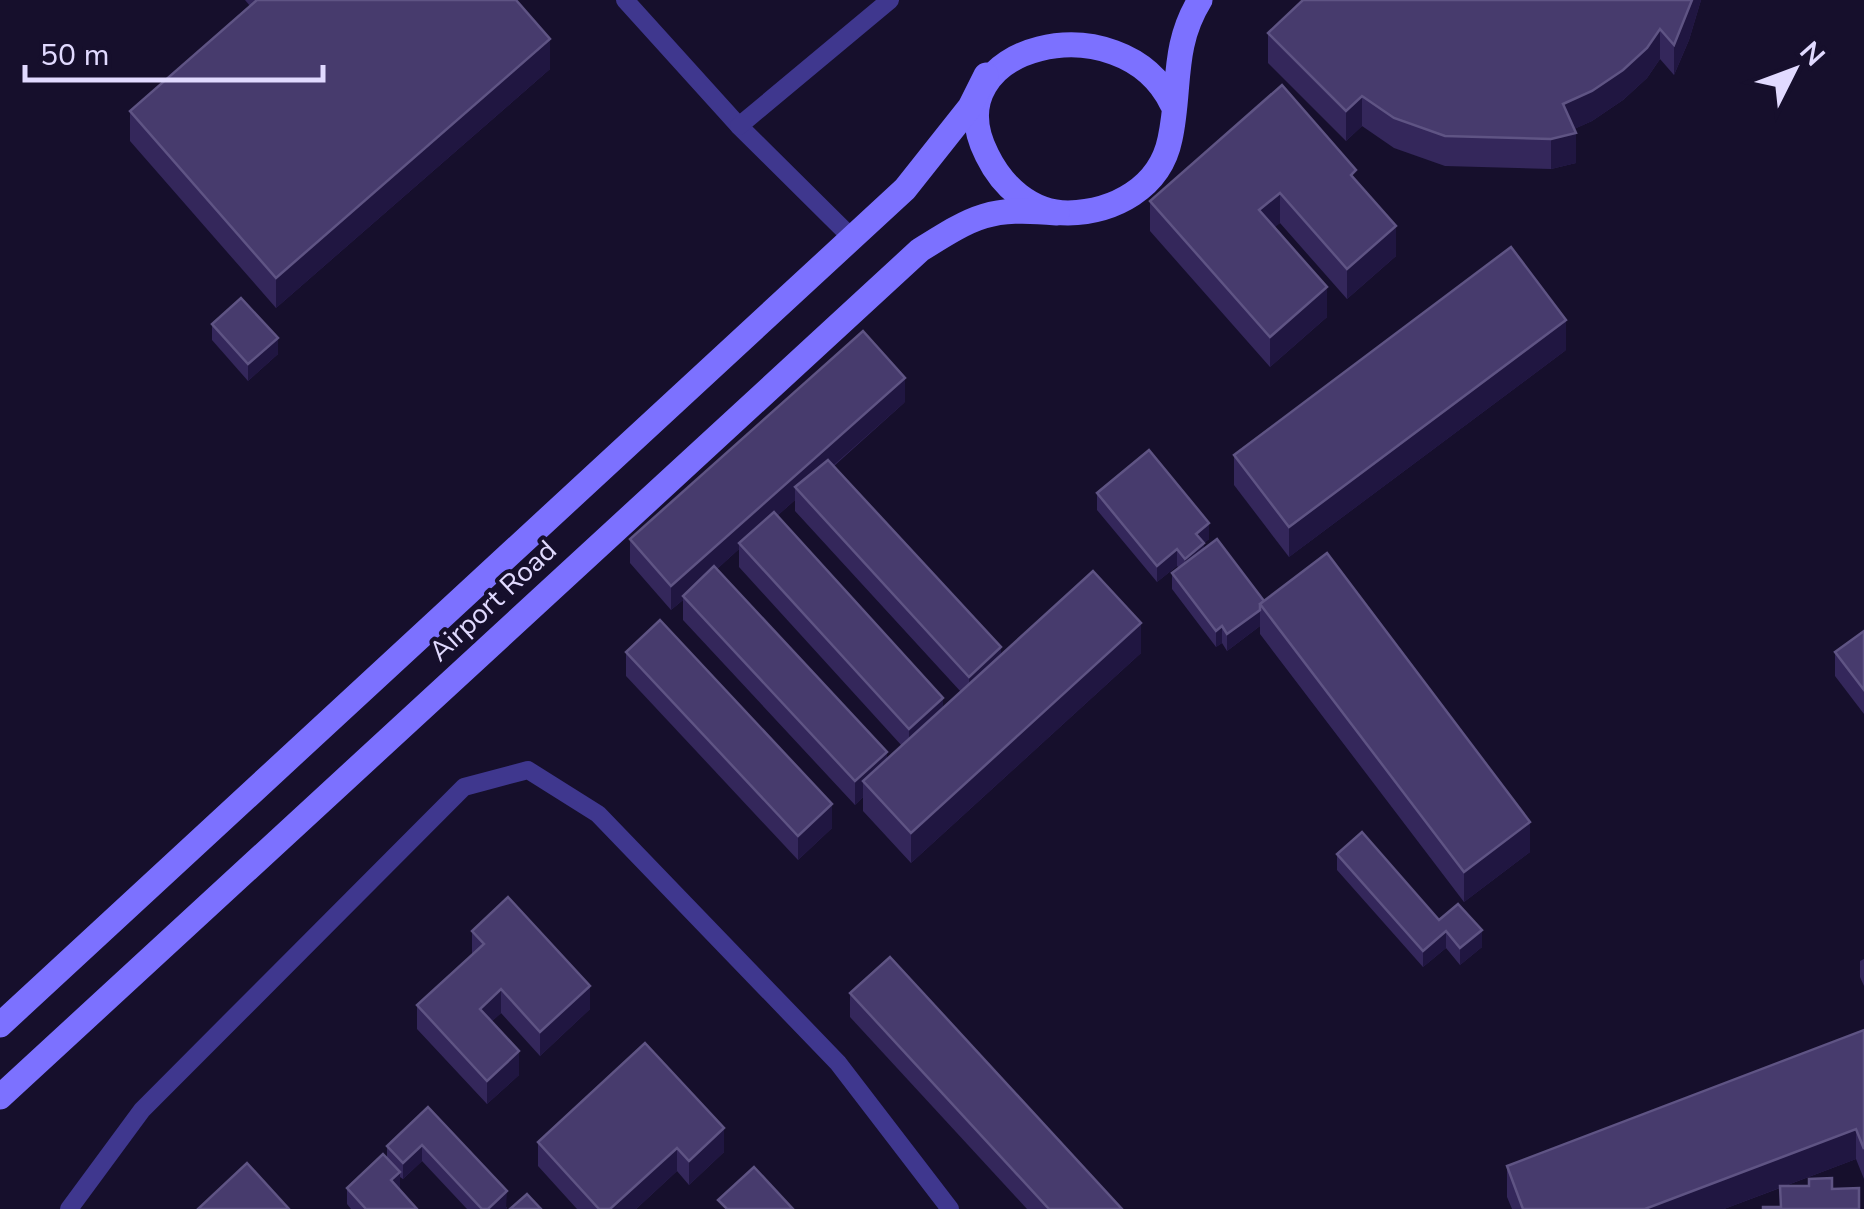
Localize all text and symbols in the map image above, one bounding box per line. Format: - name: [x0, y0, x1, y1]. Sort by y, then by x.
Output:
- scale bar: [25, 20, 322, 82]
- north arrow: [1744, 20, 1844, 120]
- text: N: [1791, 33, 1833, 74]
- text: 50 m: [40, 35, 109, 76]
- street label: Airport Road: [421, 532, 565, 670]

